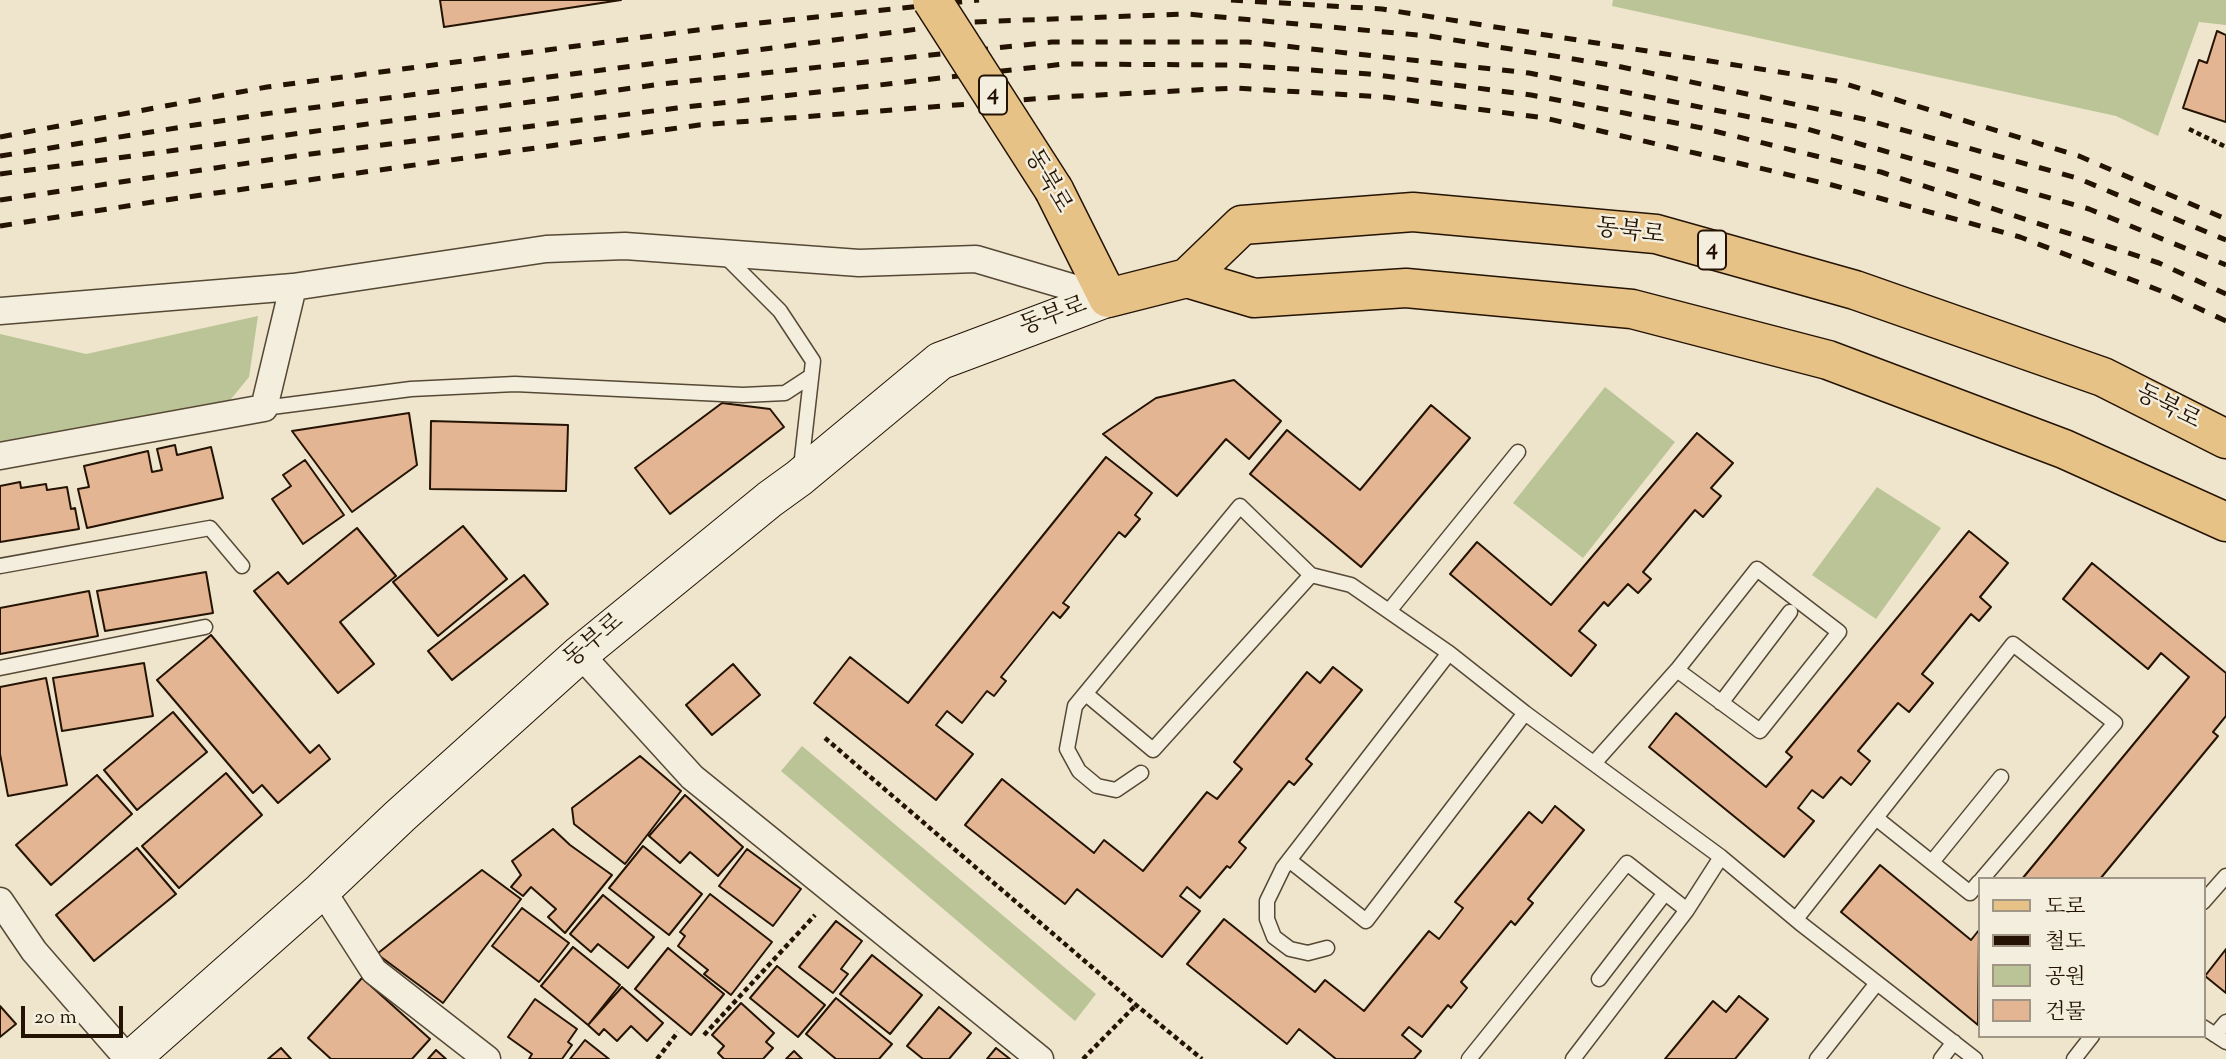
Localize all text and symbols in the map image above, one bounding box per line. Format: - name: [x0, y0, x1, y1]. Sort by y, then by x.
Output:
- road number: 4: [979, 76, 1007, 114]
- street label: 동북로: [1016, 145, 1076, 219]
- street label: 동북로: [1594, 215, 1666, 253]
- road number: 4: [1698, 230, 1726, 270]
- street label: 동부로: [1016, 293, 1092, 343]
- street label: 동북로: [2129, 380, 2205, 438]
- street label: 동부로: [559, 609, 631, 675]
- legend: [1978, 877, 2205, 1038]
- text: 도로: [2045, 893, 2086, 923]
- text: 철도: [2045, 928, 2086, 958]
- text: 공원: [2045, 963, 2086, 993]
- scale bar: [24, 992, 126, 1036]
- text: 건물: [2045, 998, 2086, 1028]
- text: 20 m: [34, 1003, 77, 1033]

